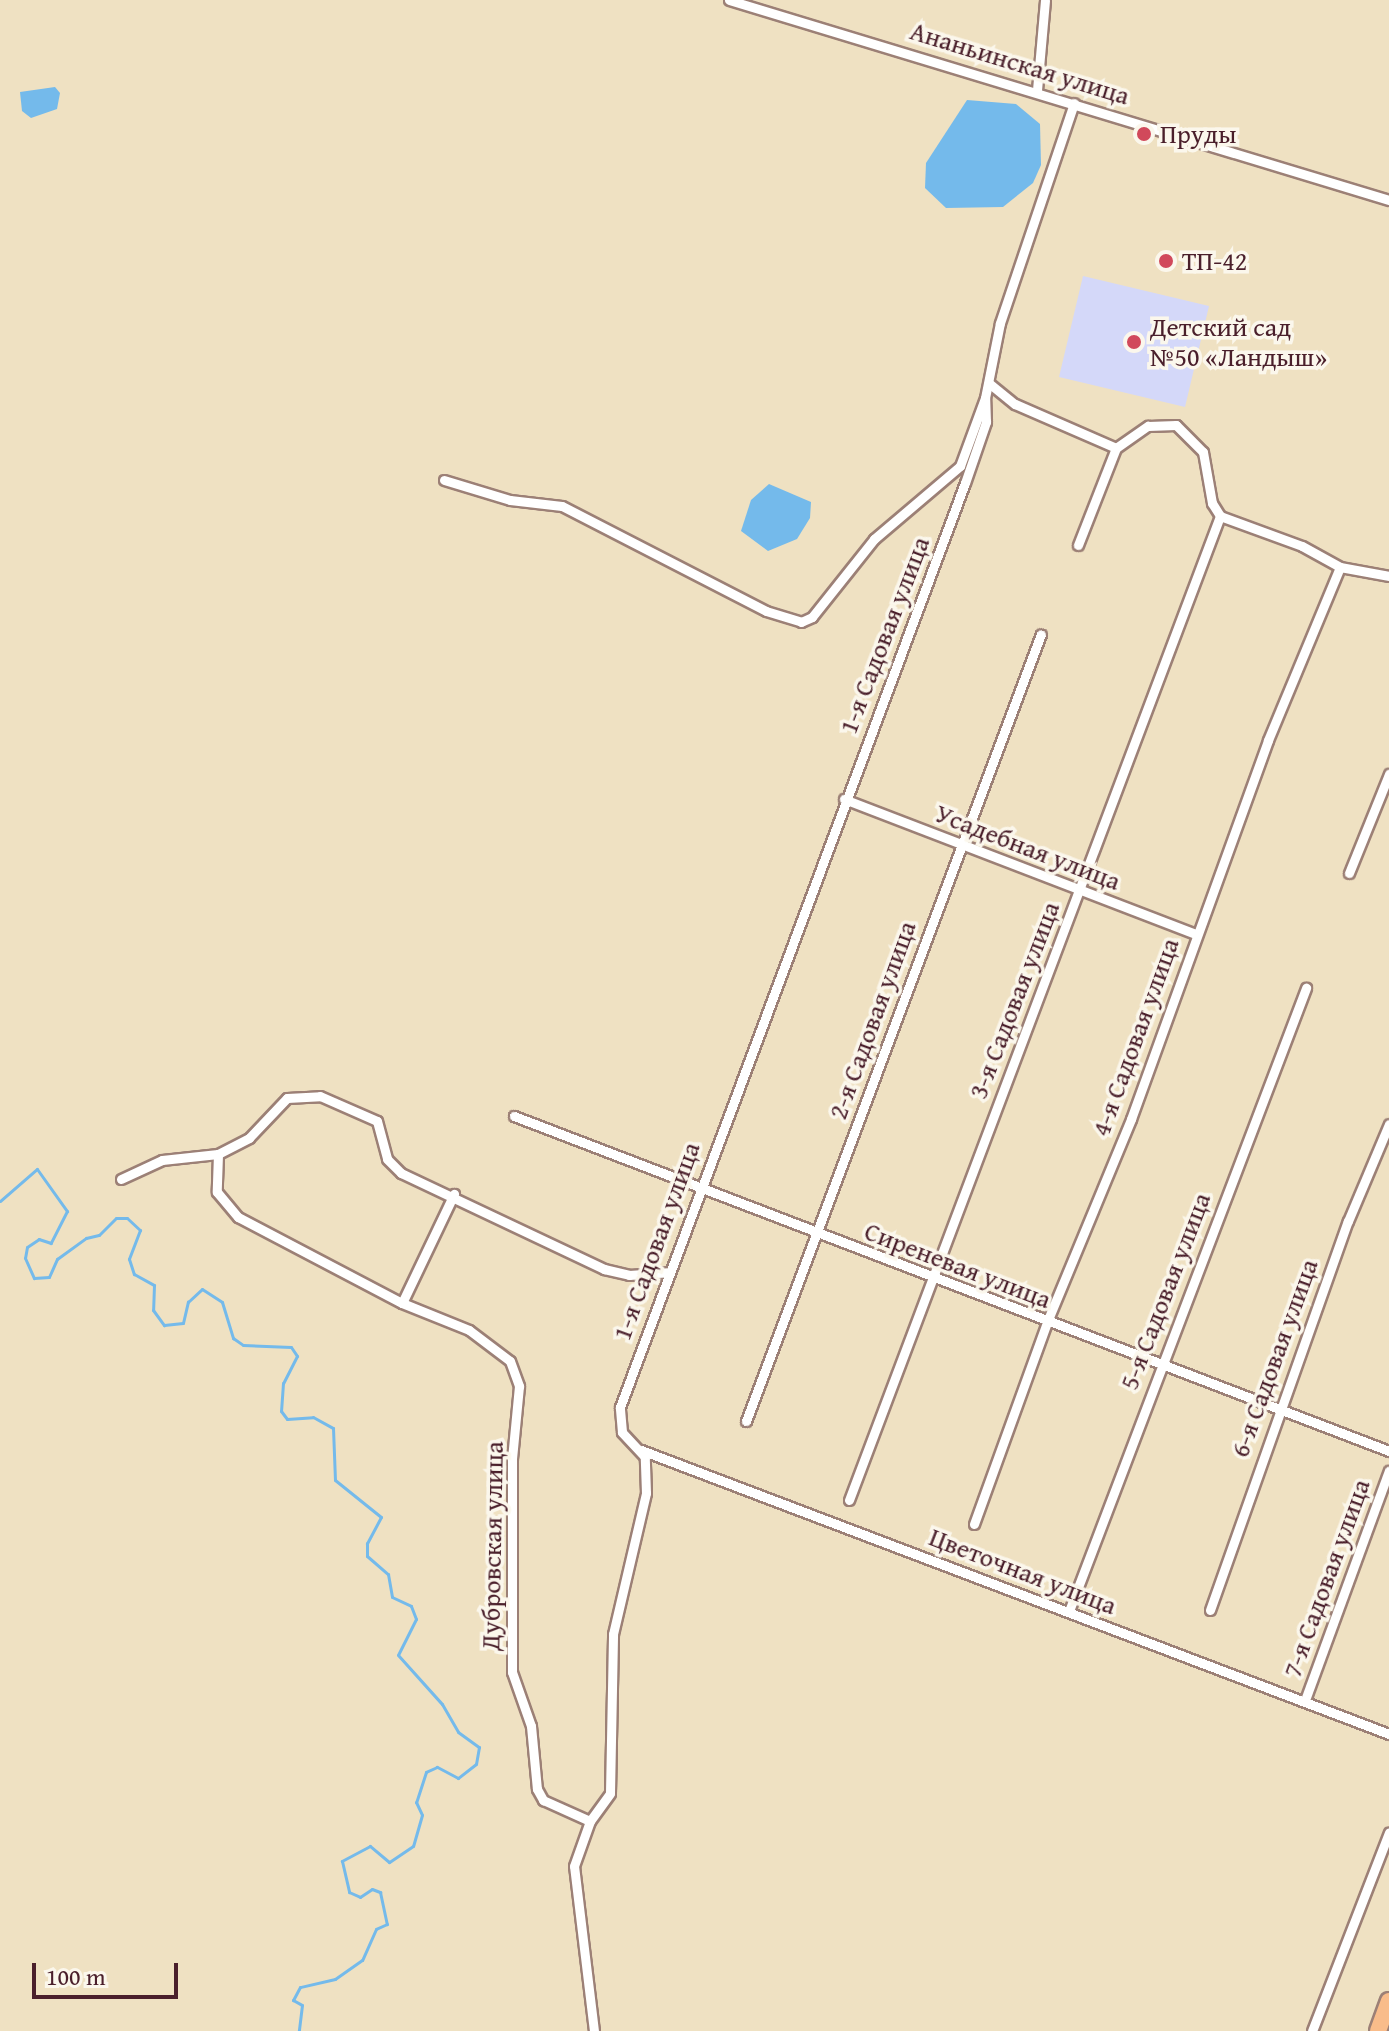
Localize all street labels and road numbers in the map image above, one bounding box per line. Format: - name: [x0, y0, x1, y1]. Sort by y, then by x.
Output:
- street label: Ананьинская улица: [907, 15, 1133, 111]
- street label: 1-я Садовая улица: [832, 532, 936, 738]
- street label: Усадебная улица: [931, 797, 1125, 897]
- street label: 3-я Садовая улица: [962, 897, 1066, 1103]
- street label: 2-я Садовая улица: [822, 917, 922, 1123]
- street label: 4-я Садовая улица: [1085, 934, 1185, 1140]
- street label: 1-я Садовая улица: [606, 1138, 706, 1344]
- street label: 5-я Садовая улица: [1113, 1188, 1217, 1394]
- street label: Сиреневая улица: [860, 1215, 1056, 1315]
- street label: 6-я Садовая улица: [1224, 1255, 1324, 1461]
- street label: Дубровская улица: [475, 1441, 509, 1651]
- street label: 7-я Садовая улица: [1276, 1475, 1376, 1681]
- street label: Цветочная улица: [925, 1521, 1121, 1621]

